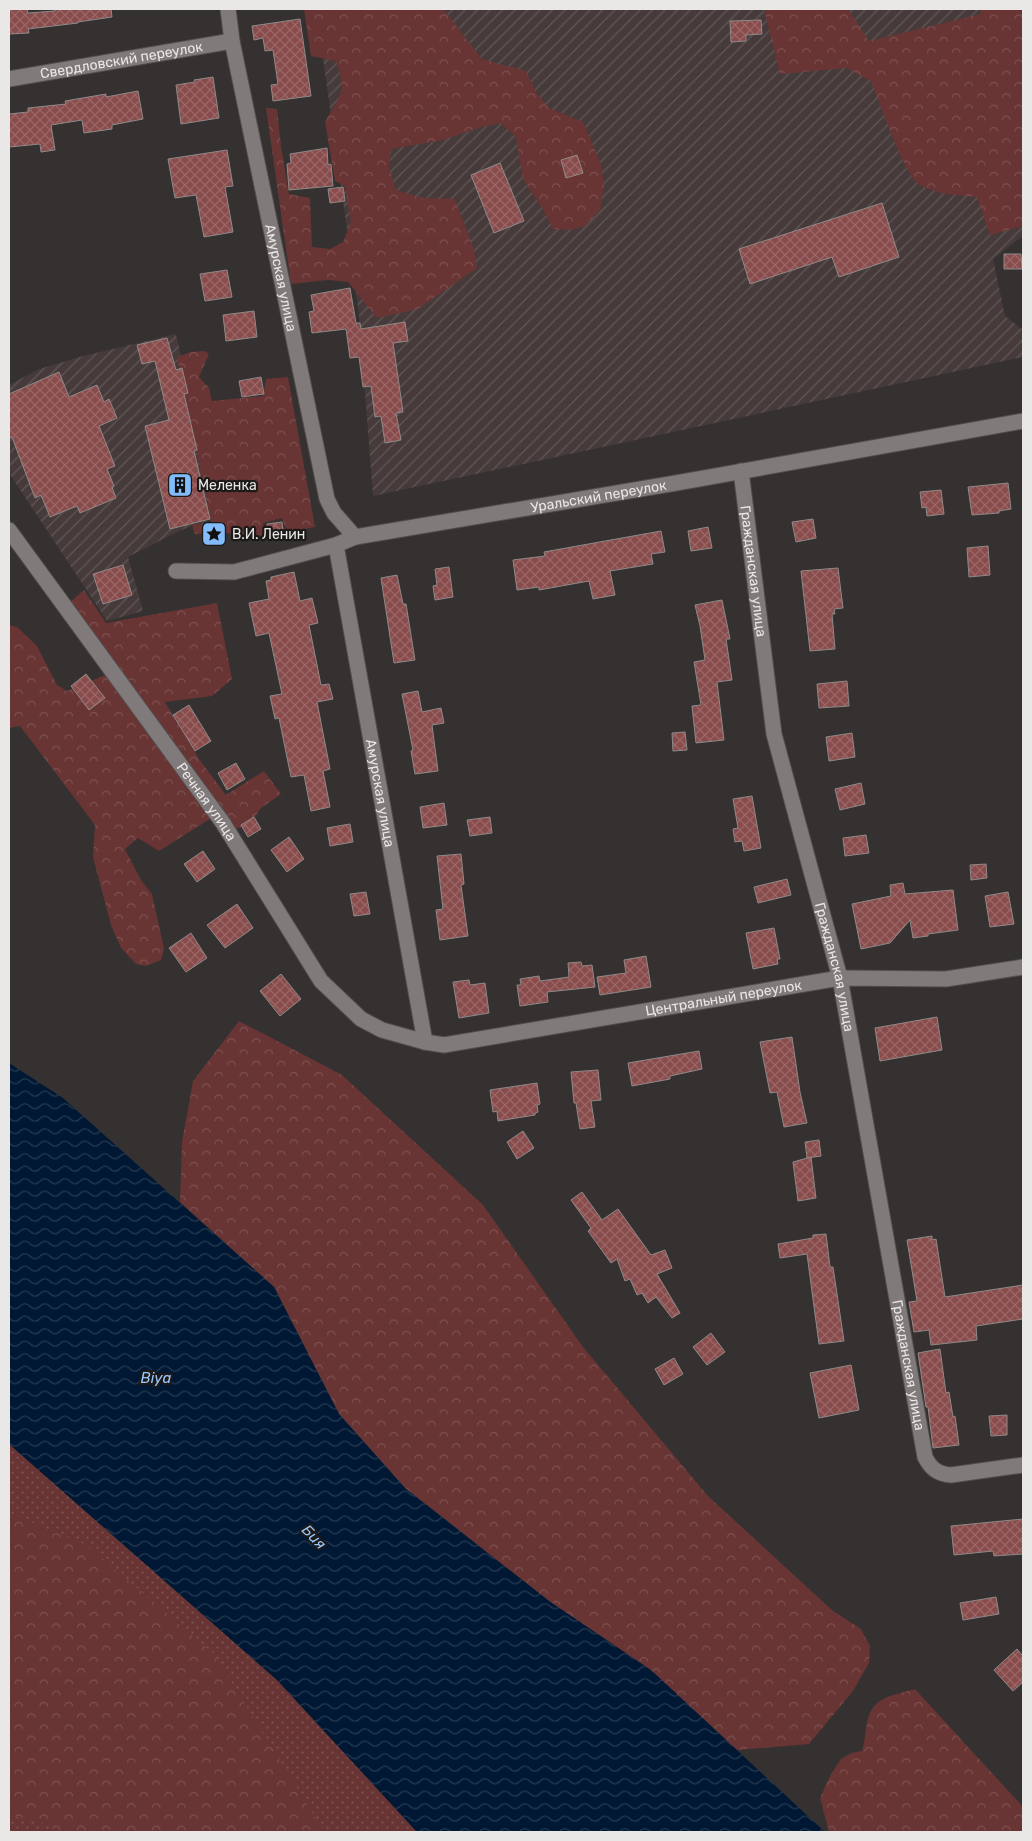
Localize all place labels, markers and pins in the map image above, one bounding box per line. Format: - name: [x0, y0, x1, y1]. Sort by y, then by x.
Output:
- building icon: Меленка: [167, 472, 193, 498]
- place label: Меленка: [198, 477, 257, 494]
- place icon: В.И. Ленин: [201, 521, 227, 547]
- place label: В.И. Ленин: [232, 526, 305, 543]

